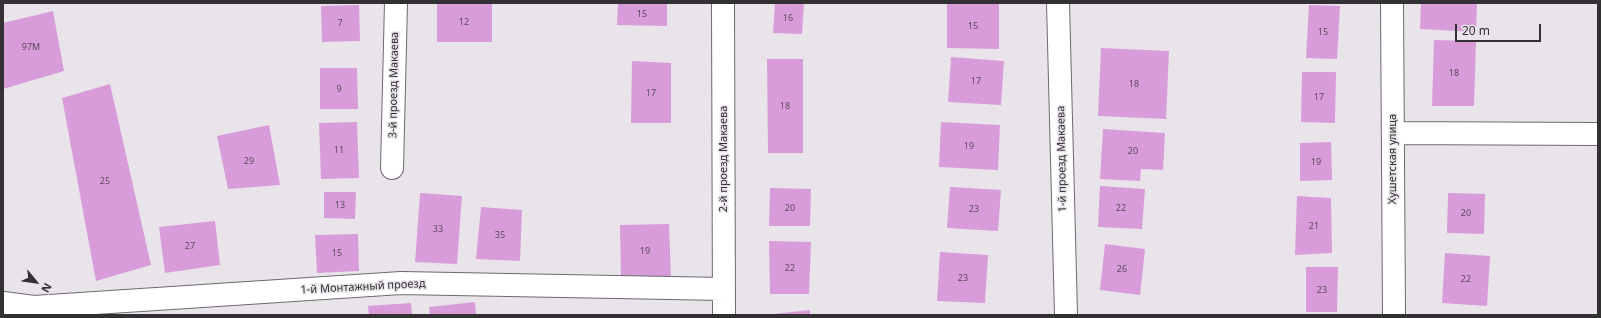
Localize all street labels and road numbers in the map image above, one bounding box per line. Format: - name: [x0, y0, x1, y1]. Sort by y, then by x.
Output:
- street label: 3-й проезд Макаева: [386, 32, 402, 138]
- street label: 2-й проезд Макаева: [717, 106, 731, 212]
- street label: 1-й проезд Макаева: [1054, 106, 1070, 212]
- street label: Хушетская улица: [1386, 114, 1400, 204]
- street label: 1-й Монтажный проезд: [300, 277, 426, 297]

